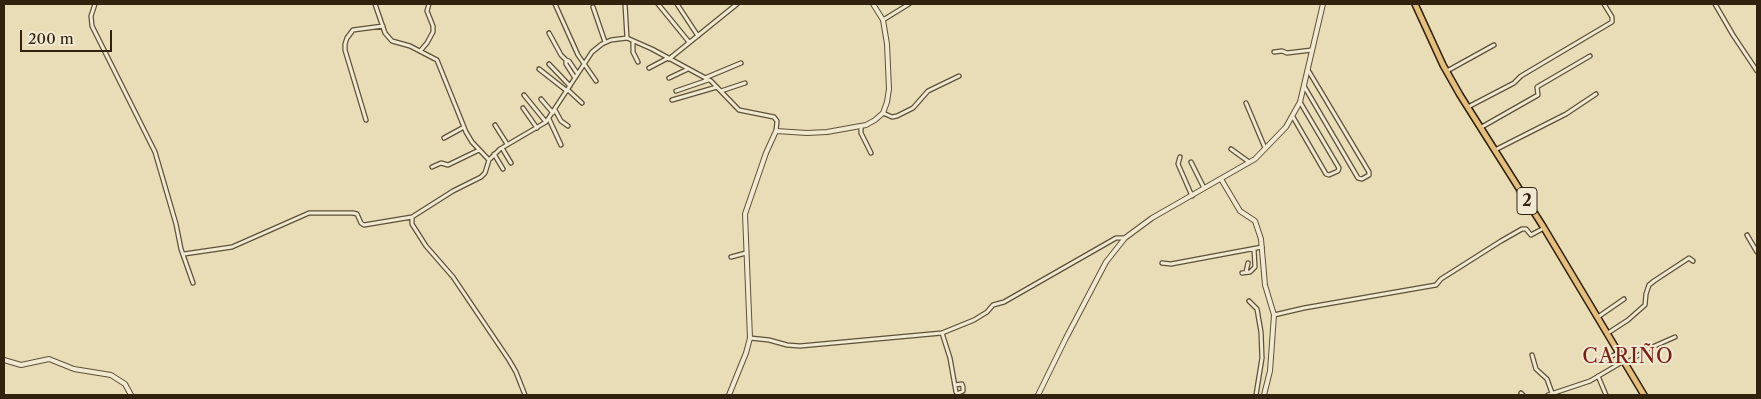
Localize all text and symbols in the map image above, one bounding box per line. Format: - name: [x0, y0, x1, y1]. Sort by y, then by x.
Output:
- scale bar: [22, 20, 115, 52]
- text: 200 m: [28, 29, 74, 48]
- road number: 2: [1517, 188, 1537, 215]
- district label: CARIÑO: [1582, 345, 1674, 369]

